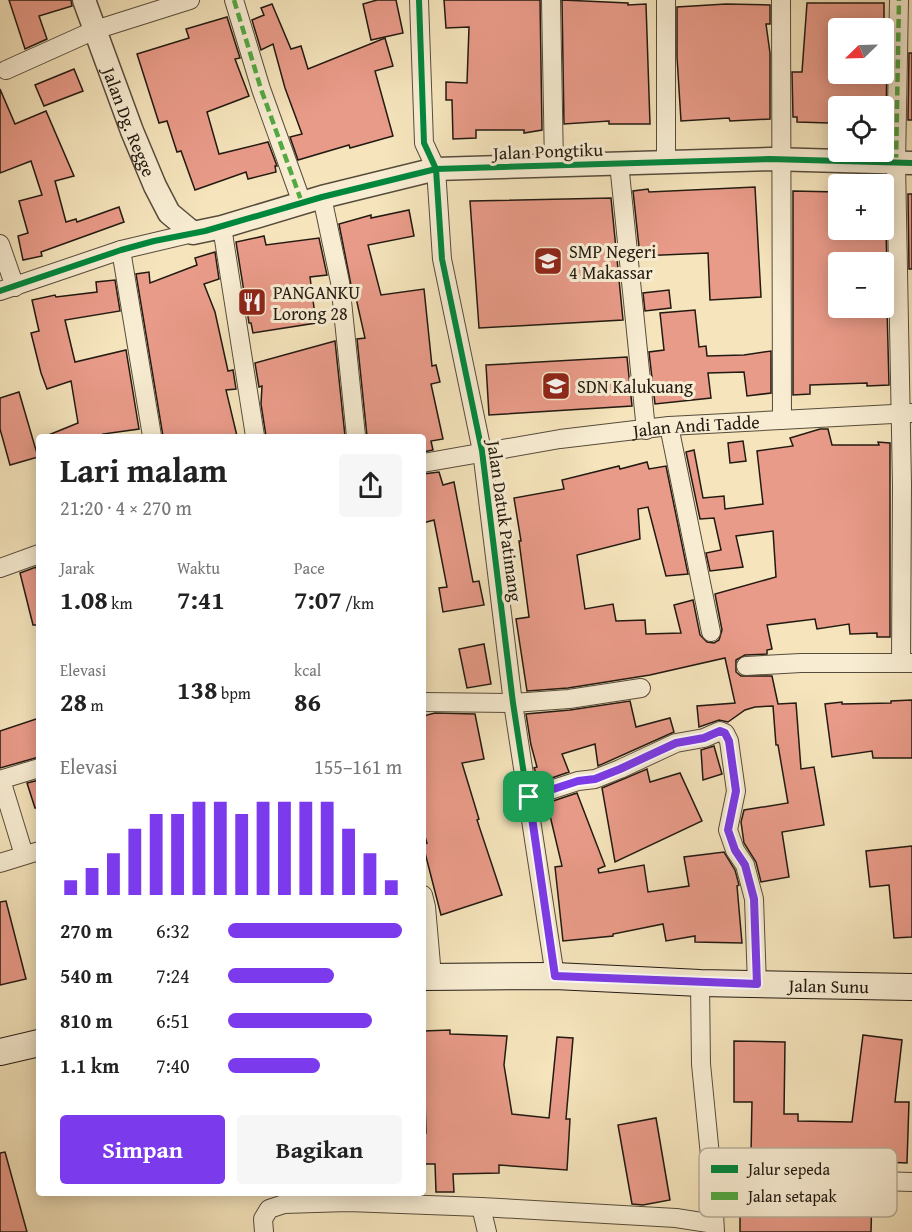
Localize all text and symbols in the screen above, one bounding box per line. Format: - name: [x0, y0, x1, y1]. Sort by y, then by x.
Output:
- north arrow: [828, 18, 894, 84]
- map controls: [828, 18, 894, 318]
- street label: Jalan Dg. Regge: [96, 61, 163, 181]
- button: locate: [828, 96, 894, 162]
- street label: Jalan Pongtiku: [491, 136, 604, 166]
- button: +: [828, 174, 894, 240]
- place label: SMP Negeri 4 Makassar: [569, 238, 656, 286]
- school or university icon: SMP Negeri 4 Makassar: [532, 245, 564, 277]
- button: −: [828, 252, 894, 318]
- place label: PANGANKU Lorong 28: [273, 279, 360, 327]
- restaurant icon: PANGANKU Lorong 28: [236, 286, 268, 318]
- school or university icon: SDN Kalukuang: [540, 370, 572, 402]
- place label: SDN Kalukuang: [577, 373, 693, 400]
- street label: Jalan Andi Tadde: [629, 408, 760, 444]
- street label: Jalan Datuk Patimang: [480, 437, 530, 603]
- text: Lari malam: [60, 446, 227, 494]
- button: share: [339, 454, 402, 517]
- text: 21:20 · 4 × 270 m: [60, 493, 192, 522]
- text: Jarak: [60, 556, 95, 580]
- text: Waktu: [177, 556, 220, 580]
- text: Pace: [294, 556, 325, 580]
- text: 1.08: [60, 580, 108, 619]
- text: 7:41: [177, 580, 225, 619]
- text: 7:07: [294, 580, 342, 619]
- text: km: [108, 591, 132, 615]
- text: /km: [342, 591, 374, 615]
- text: Elevasi: [60, 658, 106, 682]
- text: kcal: [294, 658, 321, 682]
- text: 138: [177, 670, 217, 709]
- text: bpm: [217, 681, 251, 705]
- text: 28: [60, 682, 87, 721]
- text: 86: [294, 682, 321, 721]
- text: m: [87, 693, 104, 717]
- text: Elevasi: [60, 752, 118, 781]
- text: 155–161 m: [314, 752, 402, 781]
- pin: [503, 771, 554, 822]
- icon: arrive: [512, 780, 545, 813]
- text: 270 m: [60, 916, 113, 945]
- text: 6:32: [156, 916, 190, 945]
- text: 540 m: [60, 961, 113, 990]
- text: 7:24: [156, 961, 190, 990]
- street label: Jalan Sunu: [786, 971, 869, 1000]
- text: 810 m: [60, 1006, 113, 1035]
- text: 6:51: [156, 1006, 190, 1035]
- text: 1.1 km: [60, 1051, 119, 1080]
- text: 7:40: [156, 1051, 190, 1080]
- button: Simpan: [60, 1115, 225, 1184]
- button: Bagikan: [237, 1115, 402, 1184]
- legend: [699, 1148, 897, 1217]
- text: Jalur sepeda: [746, 1157, 830, 1181]
- text: Jalan setapak: [746, 1184, 837, 1208]

